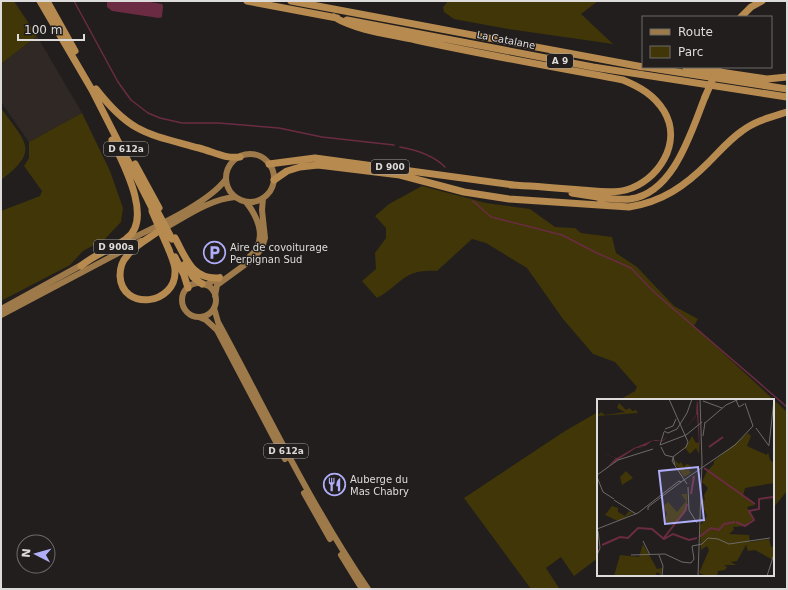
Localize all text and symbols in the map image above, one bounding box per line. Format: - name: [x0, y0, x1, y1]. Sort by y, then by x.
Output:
- scale bar: [18, 16, 84, 42]
- legend: [642, 16, 772, 68]
- text: 100 m: [24, 23, 62, 37]
- text: Route: [678, 25, 713, 39]
- street label: La Catalane: [476, 29, 536, 51]
- text: Parc: [678, 45, 703, 59]
- road number: A 9: [547, 54, 573, 68]
- road number: D 612a: [104, 142, 148, 156]
- road number: D 900: [371, 160, 409, 174]
- road number: D 900a: [94, 240, 138, 254]
- parking icon: Aire de covoiturage Perpignan Sud: [202, 240, 228, 266]
- place label: Aire de covoiturage Perpignan Sud: [230, 242, 328, 265]
- inset map: [597, 399, 774, 576]
- road number: D 612a: [264, 444, 308, 458]
- restaurant icon: Auberge du Mas Chabry: [321, 472, 347, 498]
- place label: Auberge du Mas Chabry: [350, 474, 409, 497]
- north arrow: [16, 534, 56, 574]
- text: N: [20, 548, 33, 558]

